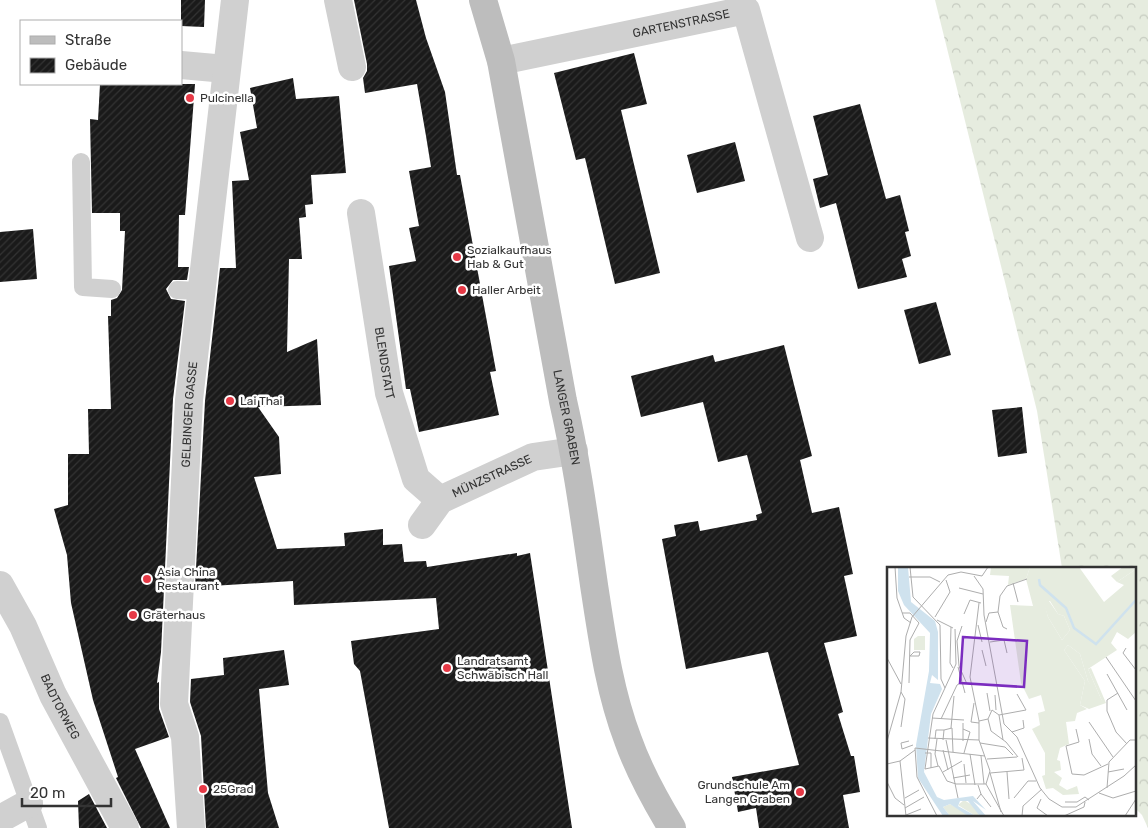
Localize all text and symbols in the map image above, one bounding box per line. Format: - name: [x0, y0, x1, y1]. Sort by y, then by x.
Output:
- street label: GARTENSTRASSE: [631, 7, 731, 40]
- legend: [20, 20, 182, 85]
- text: Straße: [65, 31, 111, 49]
- text: Gebäude: [65, 56, 127, 74]
- place label: Pulcinella: [200, 91, 254, 105]
- marker: Pulcinella: [184, 92, 196, 104]
- place label: Sozialkaufhaus Hab & Gut: [467, 243, 552, 271]
- marker: Sozialkaufhaus Hab & Gut: [451, 251, 463, 263]
- place label: Haller Arbeit: [472, 283, 541, 297]
- marker: Haller Arbeit: [456, 284, 468, 296]
- street label: BLENDSTATT: [372, 326, 398, 401]
- street label: GELBINGER GASSE: [179, 361, 200, 468]
- street label: LANGER GRABEN: [550, 368, 583, 466]
- place label: Lai Thai: [240, 394, 283, 408]
- marker: Lai Thai: [224, 395, 236, 407]
- street label: MÜNZSTRASSE: [450, 452, 534, 500]
- place label: Asia China Restaurant: [157, 565, 219, 593]
- inset map: [887, 567, 1136, 816]
- marker: Asia China Restaurant: [141, 573, 153, 585]
- place label: Gräterhaus: [143, 608, 205, 622]
- marker: Gräterhaus: [127, 609, 139, 621]
- place label: Landratsamt Schwäbisch Hall: [457, 654, 549, 682]
- marker: Landratsamt Schwäbisch Hall: [441, 662, 453, 674]
- street label: BADTORWEG: [38, 672, 83, 742]
- scale bar: [22, 776, 111, 808]
- place label: Grundschule Am Langen Graben: [697, 778, 790, 806]
- place label: 25Grad: [213, 782, 254, 796]
- marker: 25Grad: [197, 783, 209, 795]
- text: 20 m: [30, 784, 65, 802]
- marker: Grundschule Am Langen Graben: [794, 786, 806, 798]

